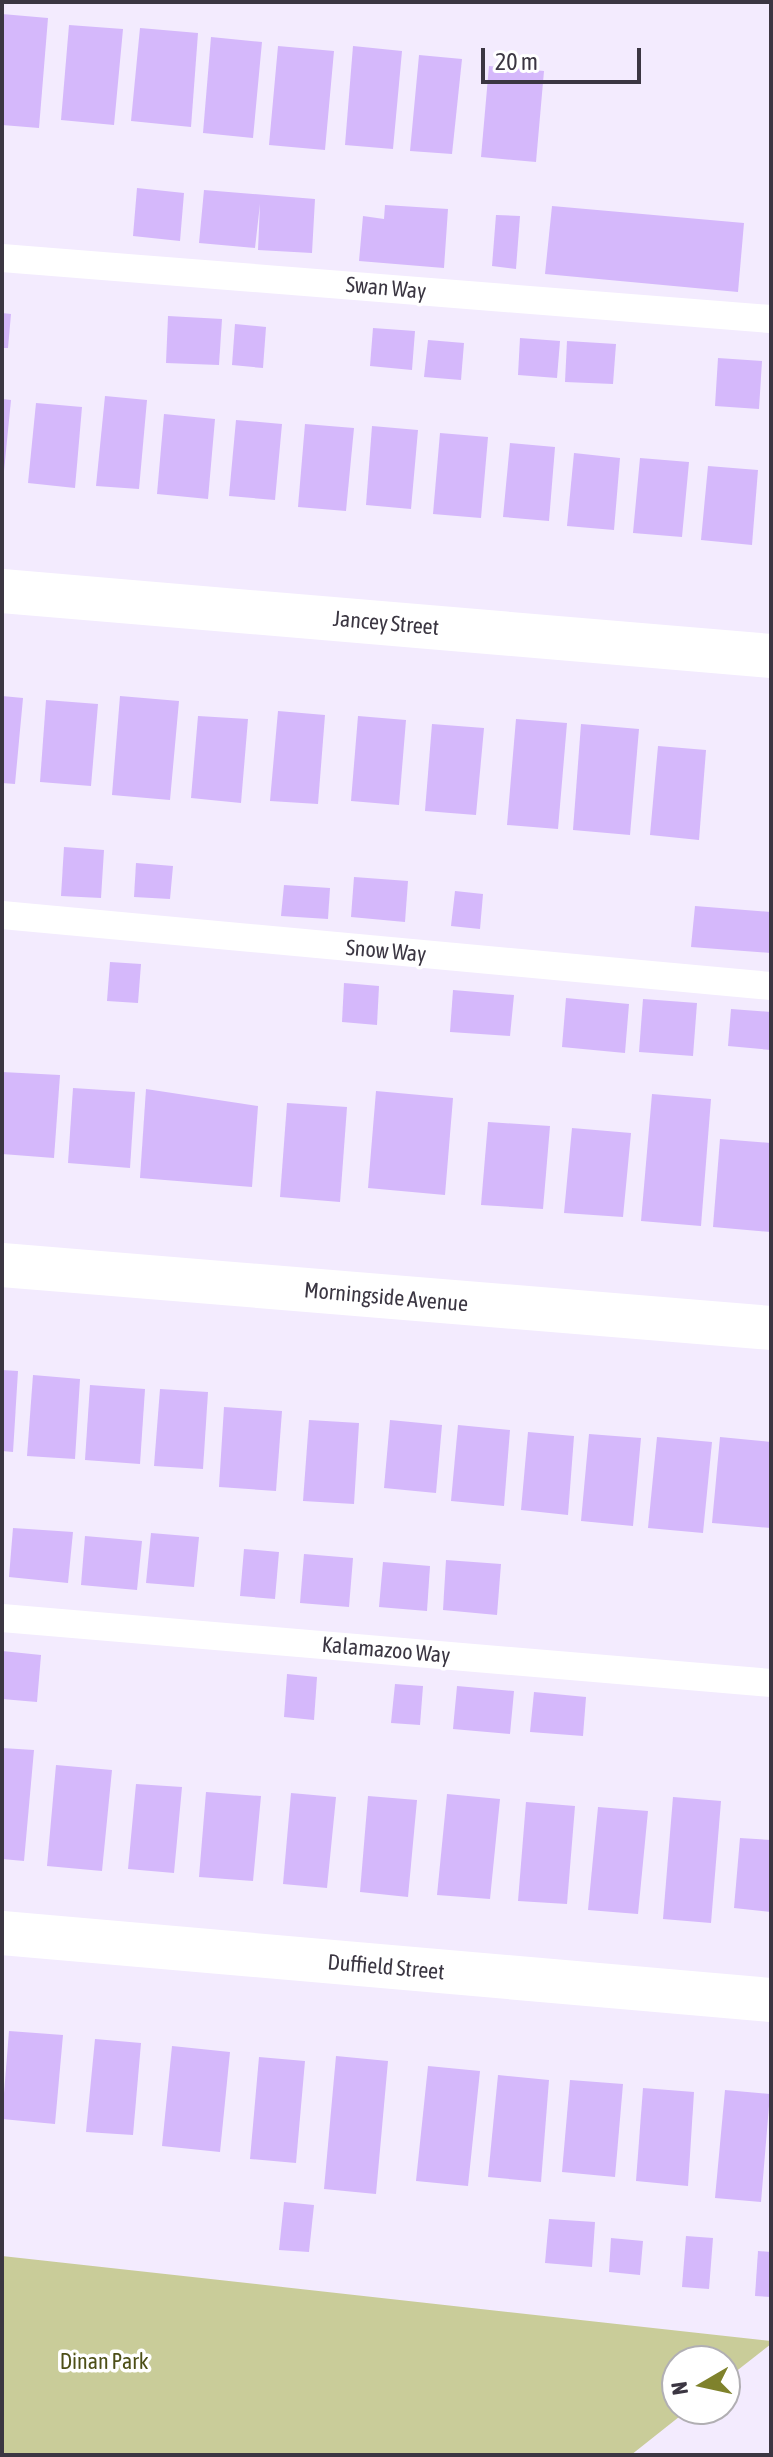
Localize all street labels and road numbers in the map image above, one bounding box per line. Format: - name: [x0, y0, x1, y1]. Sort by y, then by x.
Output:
- street label: Swan Way: [345, 271, 427, 305]
- street label: Jancey Street: [332, 605, 440, 641]
- street label: Snow Way: [345, 934, 427, 968]
- street label: Morningside Avenue: [303, 1277, 469, 1317]
- street label: Kalamazoo Way: [321, 1631, 451, 1669]
- street label: Duffield Street: [326, 1949, 446, 1985]

